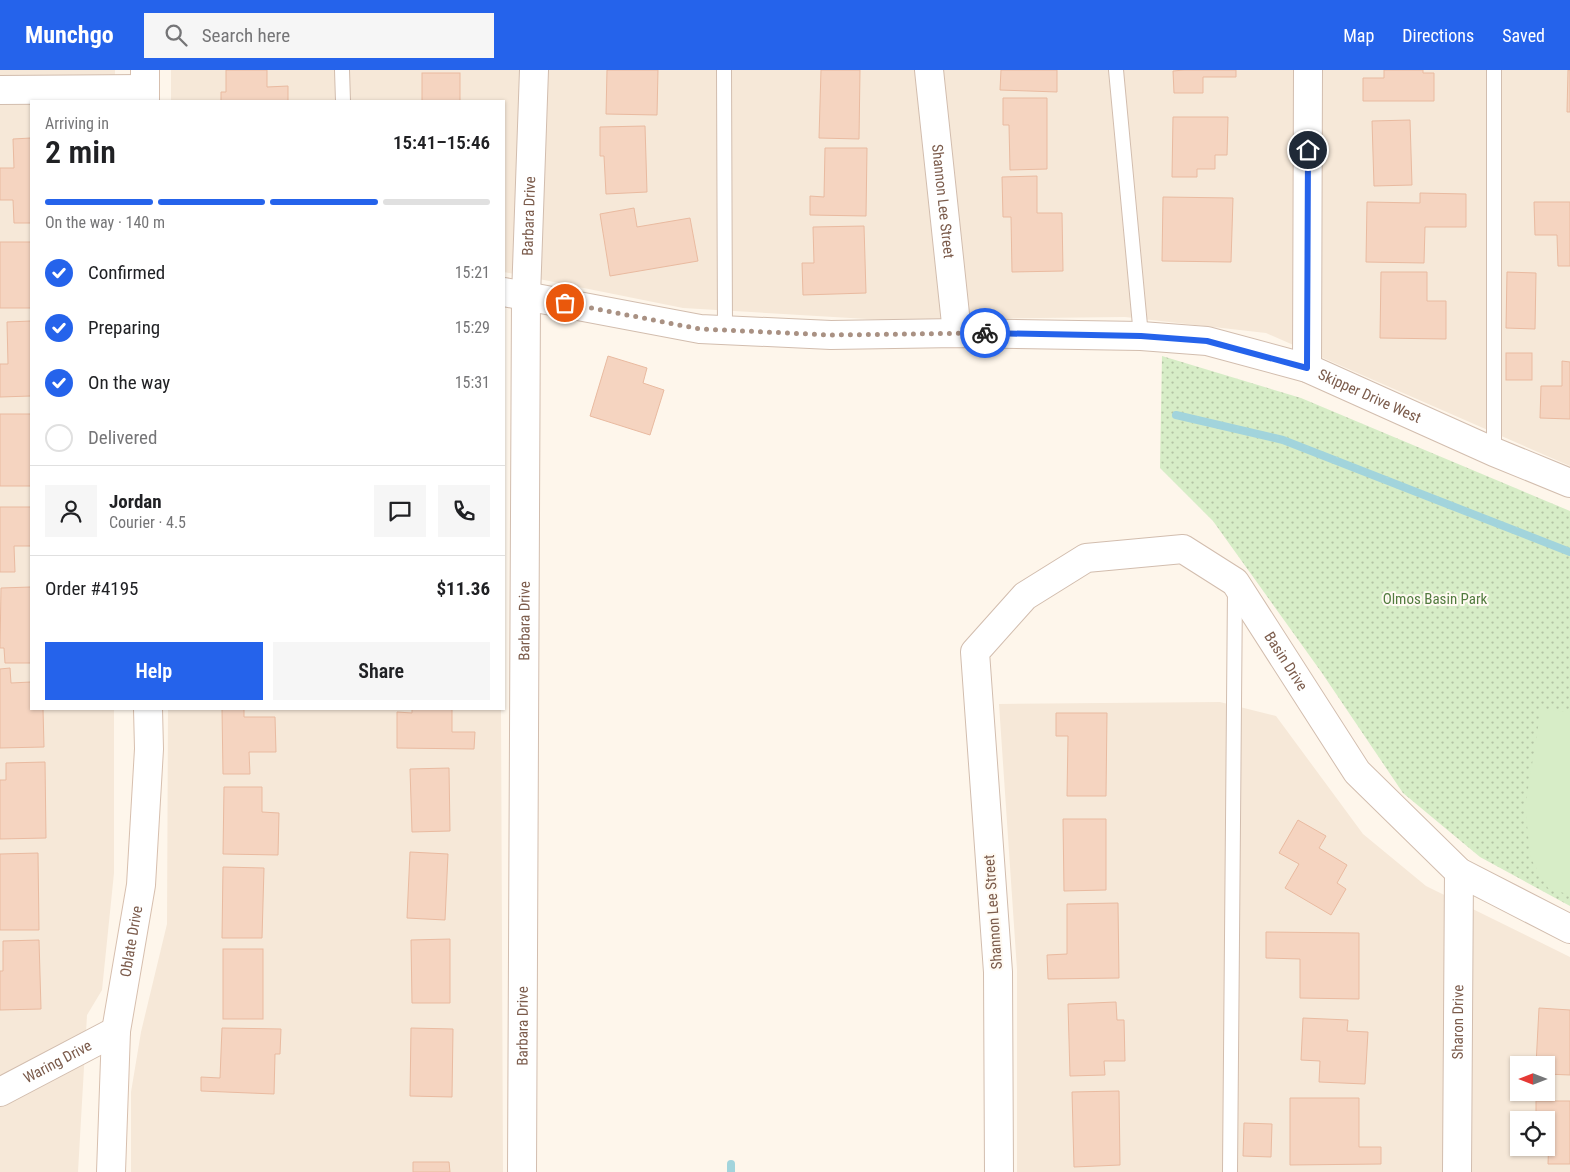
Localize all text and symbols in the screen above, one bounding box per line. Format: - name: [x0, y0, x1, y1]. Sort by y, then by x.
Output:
- search box: [144, 13, 494, 58]
- text: Munchgo: [25, 21, 114, 49]
- icon: search: [162, 21, 190, 49]
- text: Search here: [202, 24, 290, 47]
- text: Map: [1343, 25, 1374, 46]
- text: Directions: [1402, 25, 1474, 46]
- text: Saved: [1502, 25, 1545, 46]
- text: Arriving in: [45, 114, 109, 133]
- pin: [1287, 129, 1329, 171]
- text: 15:41–15:46: [393, 131, 490, 154]
- text: 2 min: [45, 133, 116, 171]
- icon: home: [1294, 136, 1322, 164]
- street label: Shannon Lee Street: [928, 143, 958, 259]
- street label: Barbara Drive: [518, 176, 539, 256]
- text: On the way · 140 m: [45, 213, 165, 232]
- icon: check: [45, 259, 73, 287]
- text: Confirmed: [88, 261, 165, 284]
- text: 15:21: [455, 263, 490, 282]
- pin: [544, 282, 586, 324]
- icon: bag: [551, 289, 579, 317]
- courier: [960, 308, 1010, 358]
- icon: check: [45, 314, 73, 342]
- text: Preparing: [88, 316, 160, 339]
- text: 15:29: [455, 318, 490, 337]
- icon: bike: [971, 319, 999, 347]
- street label: Skipper Drive West: [1315, 365, 1424, 427]
- icon: check: [45, 369, 73, 397]
- text: On the way: [88, 371, 170, 394]
- text: 15:31: [455, 373, 490, 392]
- text: Delivered: [88, 426, 157, 449]
- button: person: [45, 485, 97, 537]
- button: chat: [374, 485, 426, 537]
- button: phone: [438, 485, 490, 537]
- text: Jordan: [109, 490, 162, 513]
- text: Courier · 4.5: [109, 513, 186, 532]
- text: Order #4195: [45, 577, 138, 600]
- text: $11.36: [436, 577, 490, 600]
- street label: Barbara Drive: [515, 581, 534, 661]
- park label: Olmos Basin Park: [1383, 590, 1488, 608]
- street label: Basin Drive: [1260, 629, 1311, 694]
- button: Help: [45, 642, 263, 700]
- button: Share: [273, 642, 490, 700]
- street label: Shannon Lee Street: [980, 854, 1006, 970]
- street label: Oblate Drive: [116, 904, 146, 978]
- street label: Sharon Drive: [1449, 985, 1467, 1059]
- street label: Barbara Drive: [513, 986, 532, 1066]
- street label: Waring Drive: [20, 1036, 95, 1087]
- north arrow: [1510, 1056, 1555, 1101]
- map controls: [1510, 1056, 1555, 1156]
- button: locate: [1510, 1111, 1555, 1156]

